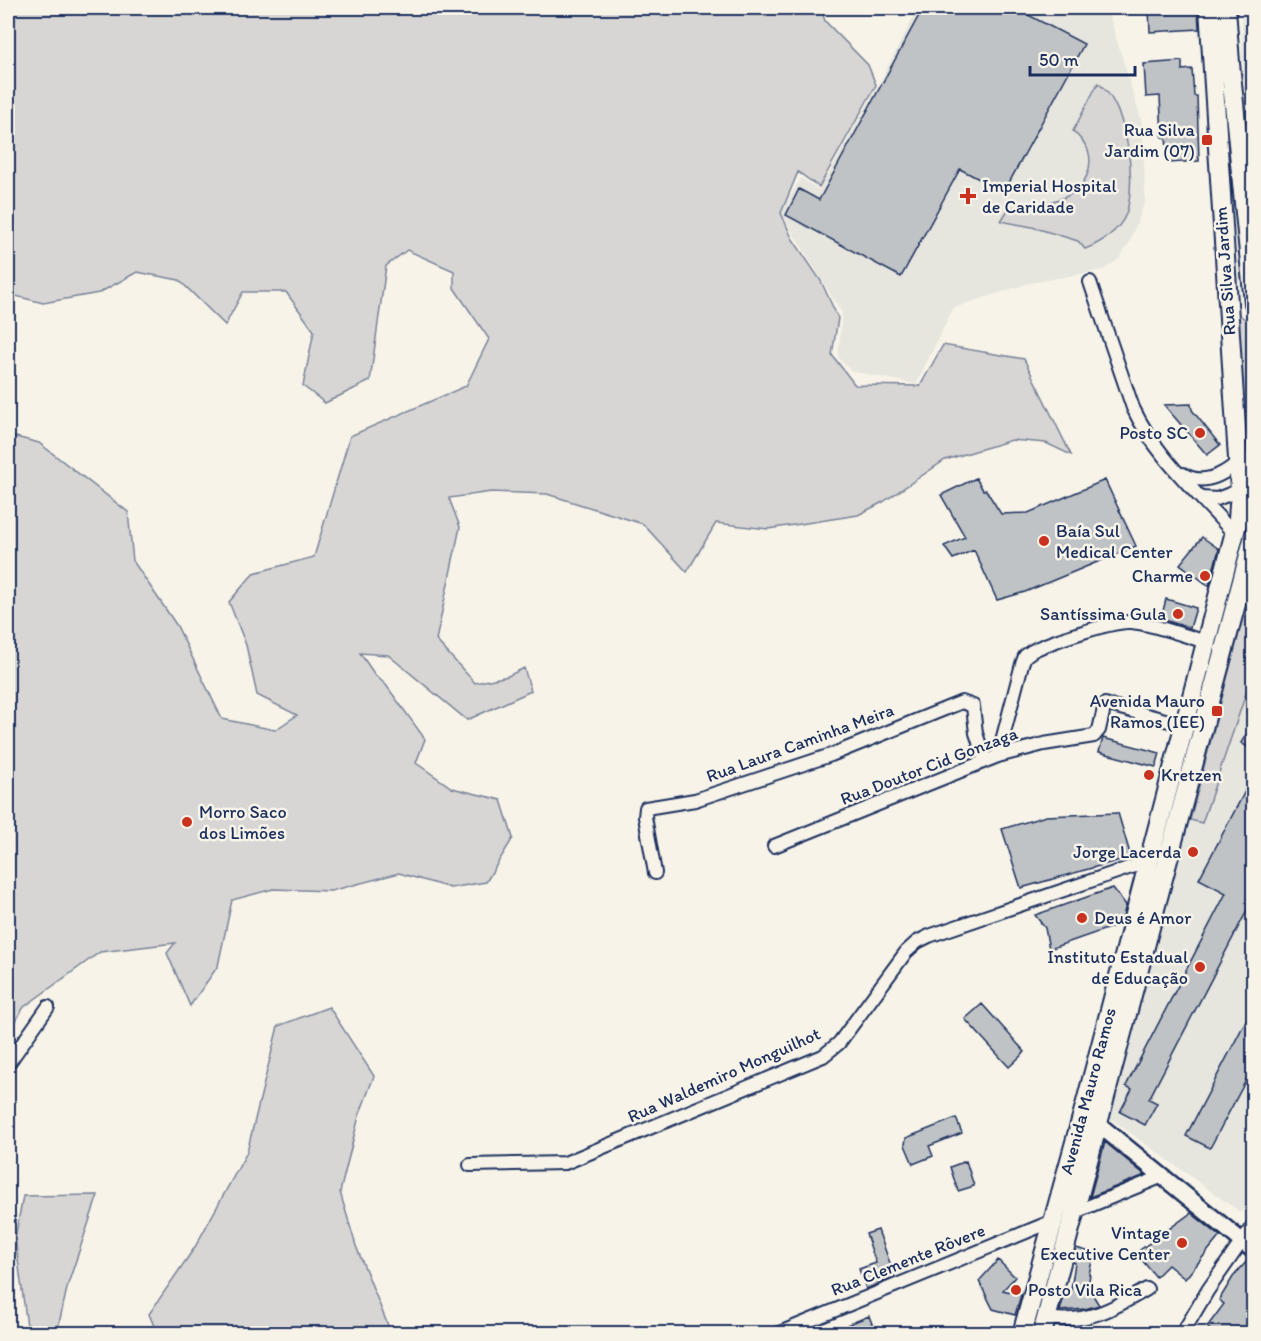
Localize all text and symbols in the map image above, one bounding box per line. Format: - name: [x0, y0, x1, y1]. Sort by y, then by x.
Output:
- scale bar: [1030, 39, 1135, 77]
- text: 50 m: [1039, 49, 1079, 71]
- place label: Rua Silva Jardim (07): [1105, 119, 1196, 162]
- marker: Rua Silva Jardim (07): [1200, 133, 1214, 147]
- place label: Imperial Hospital de Caridade: [982, 175, 1117, 218]
- marker: Imperial Hospital de Caridade: [959, 187, 977, 205]
- street label: Rua Silva Jardim: [1209, 205, 1240, 336]
- place label: Posto SC: [1119, 422, 1188, 444]
- marker: Posto SC: [1193, 426, 1207, 440]
- place label: Baía Sul Medical Center: [1056, 520, 1174, 563]
- marker: Baía Sul Medical Center: [1037, 534, 1051, 548]
- place label: Charme: [1132, 565, 1193, 587]
- marker: Charme: [1198, 569, 1212, 583]
- place label: Santíssima Gula: [1040, 603, 1166, 625]
- marker: Santíssima Gula: [1171, 607, 1185, 621]
- place label: Avenida Mauro Ramos (IEE): [1090, 690, 1205, 733]
- street label: Rua Laura Caminha Meira: [703, 699, 897, 787]
- marker: Avenida Mauro Ramos (IEE): [1210, 704, 1224, 718]
- street label: Rua Doutor Cid Gonzaga: [837, 722, 1021, 810]
- place label: Kretzen: [1161, 764, 1222, 786]
- marker: Kretzen: [1142, 768, 1156, 782]
- place label: Morro Saco dos Limões: [199, 801, 287, 844]
- marker: Morro Saco dos Limões: [180, 815, 194, 829]
- place label: Jorge Lacerda: [1073, 841, 1181, 863]
- marker: Jorge Lacerda: [1186, 845, 1200, 859]
- place label: Deus é Amor: [1094, 907, 1192, 929]
- marker: Deus é Amor: [1075, 911, 1089, 925]
- place label: Instituto Estadual de Educação: [1047, 946, 1188, 989]
- marker: Instituto Estadual de Educação: [1193, 960, 1207, 974]
- street label: Avenida Mauro Ramos: [1055, 1005, 1121, 1177]
- street label: Rua Waldemiro Monguilhot: [624, 1022, 824, 1128]
- street label: Rua Clemente Rôvere: [828, 1219, 988, 1301]
- place label: Vintage Executive Center: [1040, 1222, 1171, 1265]
- marker: Vintage Executive Center: [1175, 1236, 1189, 1250]
- place label: Posto Vila Rica: [1028, 1279, 1143, 1301]
- marker: Posto Vila Rica: [1009, 1283, 1023, 1297]

